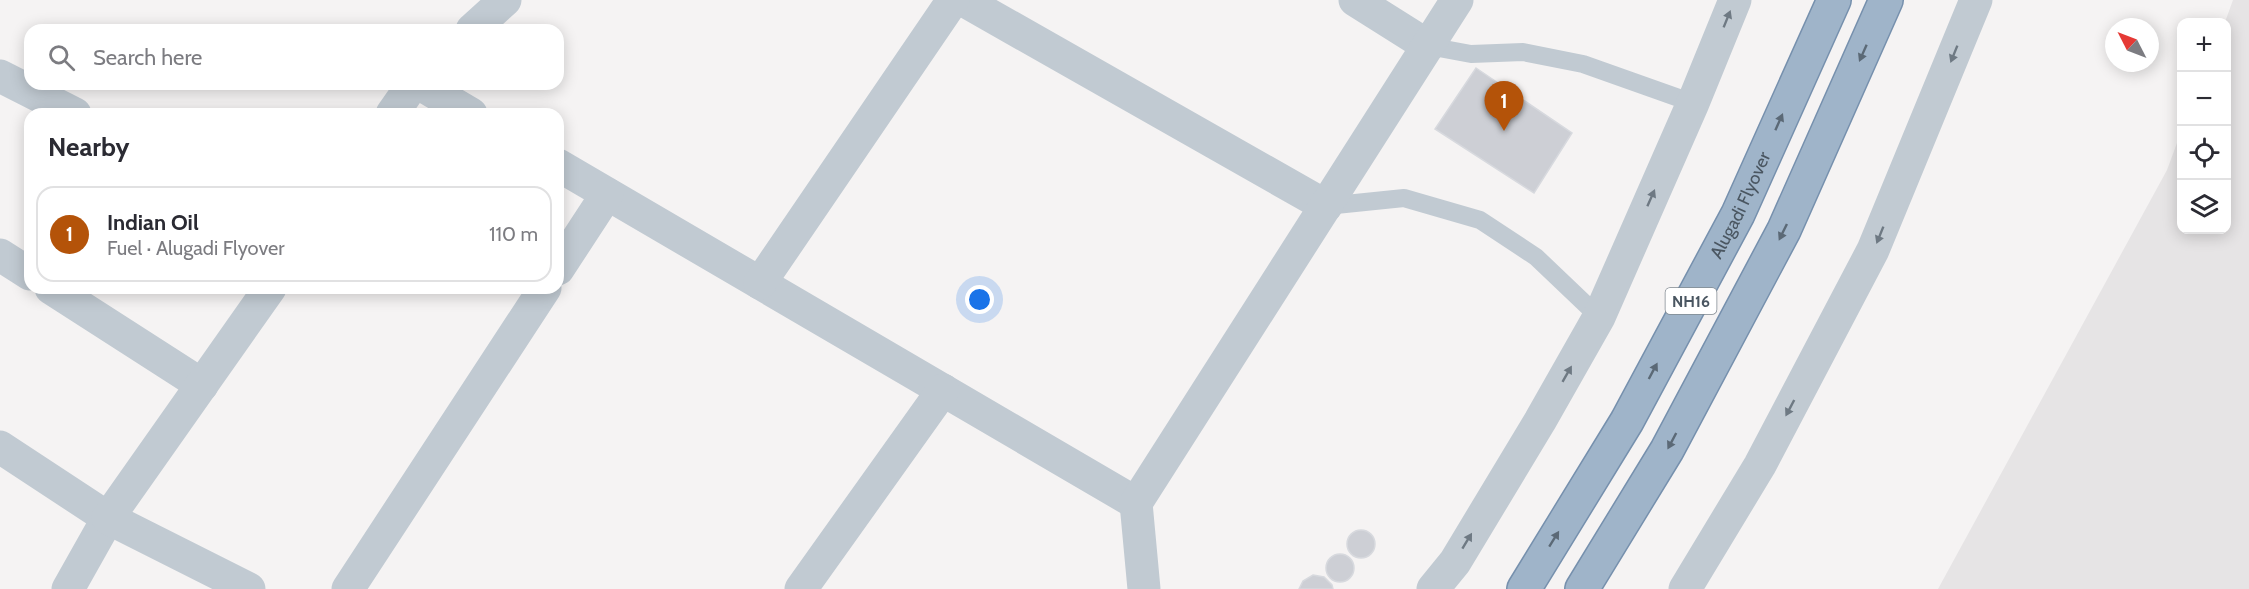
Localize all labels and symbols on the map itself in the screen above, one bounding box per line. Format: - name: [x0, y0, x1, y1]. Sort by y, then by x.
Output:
- one-way arrow: [1723, 10, 1732, 28]
- north arrow: [2105, 18, 2159, 72]
- one-way arrow: [1858, 45, 1867, 62]
- one-way arrow: [1949, 45, 1958, 63]
- pin: 1: [1484, 82, 1524, 131]
- one-way arrow: [1774, 114, 1783, 131]
- street label: Alugadi Flyover: [1705, 148, 1776, 262]
- one-way arrow: [1646, 189, 1656, 207]
- one-way arrow: [1779, 223, 1788, 240]
- one-way arrow: [1875, 226, 1885, 244]
- your location: [965, 285, 994, 314]
- road number: NH16: [1666, 288, 1716, 314]
- one-way arrow: [1649, 363, 1658, 380]
- one-way arrow: [1561, 366, 1572, 382]
- one-way arrow: [1785, 399, 1795, 416]
- one-way arrow: [1667, 432, 1677, 449]
- one-way arrow: [1549, 531, 1560, 547]
- one-way arrow: [1462, 532, 1472, 549]

